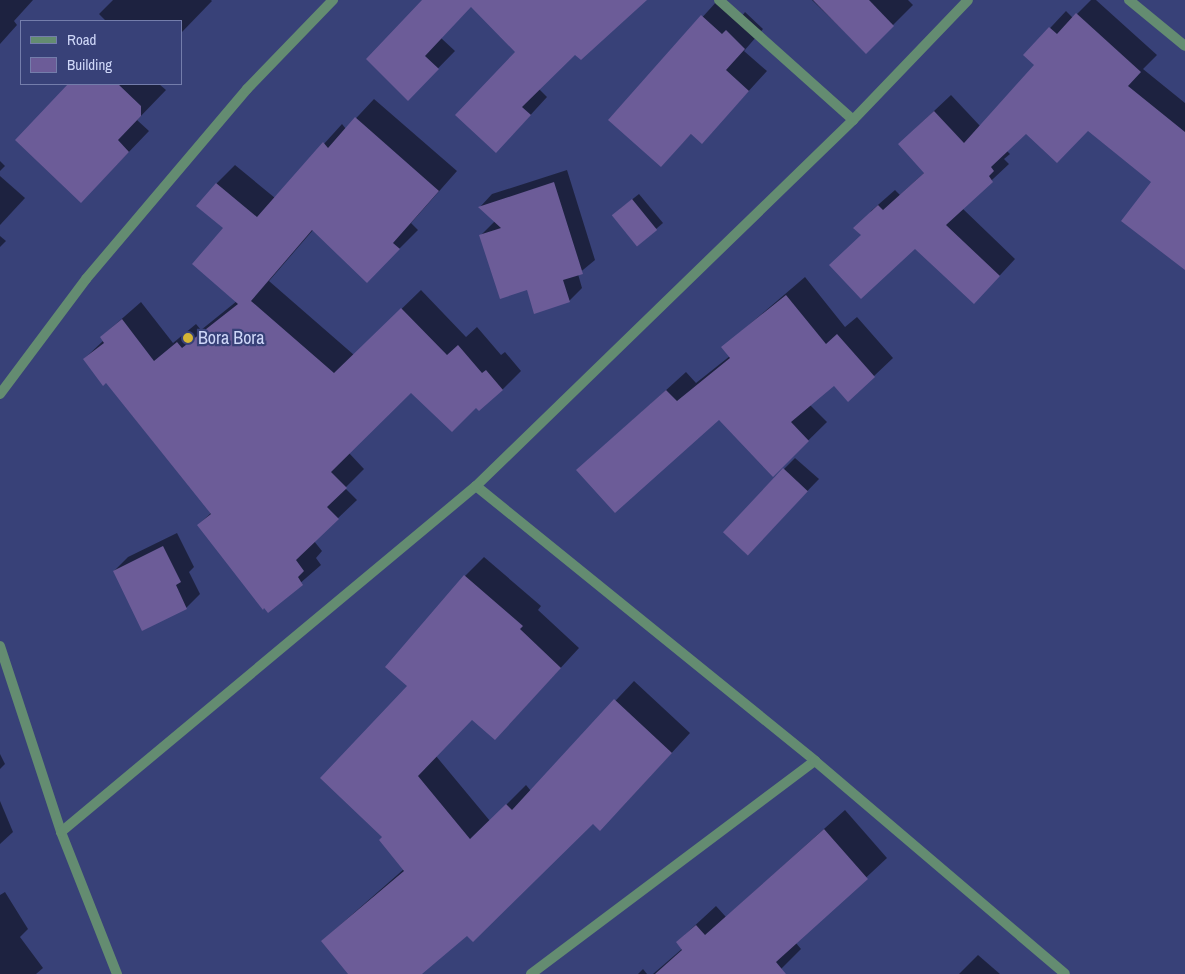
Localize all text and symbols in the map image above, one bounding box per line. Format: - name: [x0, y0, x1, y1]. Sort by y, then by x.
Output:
- legend: [20, 20, 182, 85]
- text: Road: [67, 29, 96, 50]
- text: Building: [67, 54, 112, 75]
- place label: Bora Bora: [198, 327, 264, 349]
- marker: Bora Bora: [182, 332, 194, 344]

